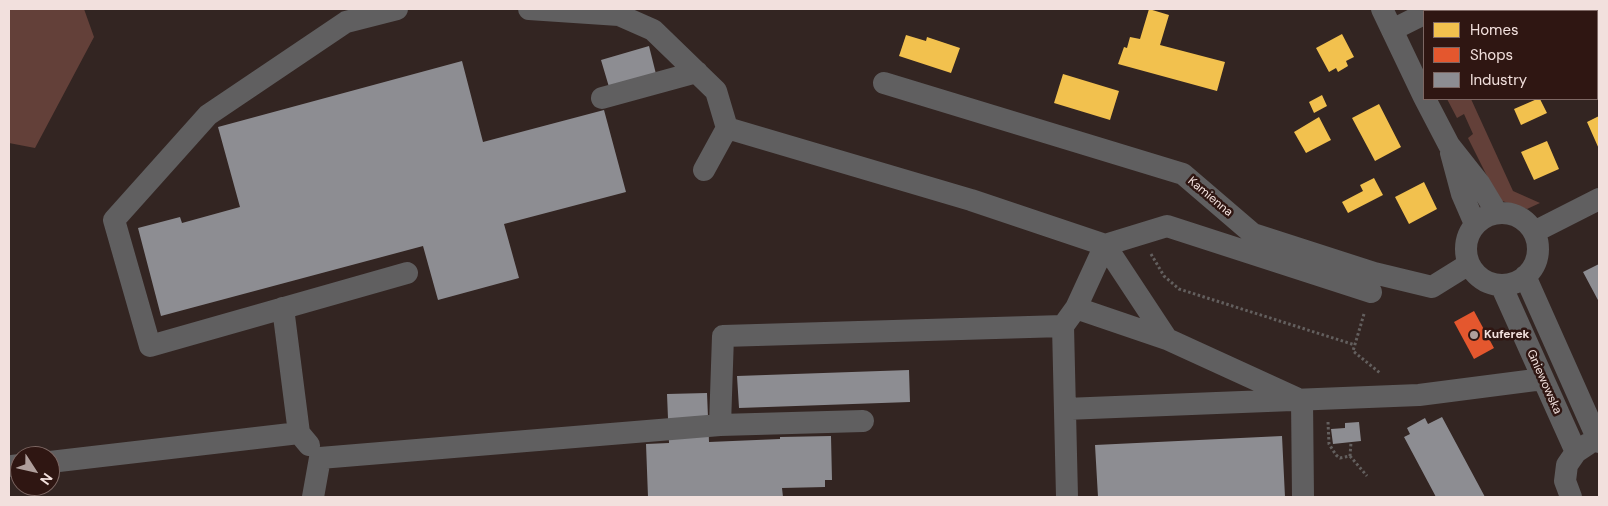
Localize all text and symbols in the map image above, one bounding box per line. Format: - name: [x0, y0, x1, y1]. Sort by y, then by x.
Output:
- legend: [1423, 10, 1598, 100]
- text: Homes: [1470, 20, 1519, 40]
- text: Shops: [1470, 45, 1513, 65]
- text: Industry: [1470, 70, 1527, 90]
- street label: Kamienna: [1185, 174, 1235, 220]
- place label: Kuferek: [1484, 328, 1530, 342]
- marker: Kuferek: [1468, 329, 1480, 341]
- street label: Gniewowska: [1523, 348, 1565, 416]
- north arrow: [10, 446, 60, 496]
- text: N: [36, 470, 57, 488]

